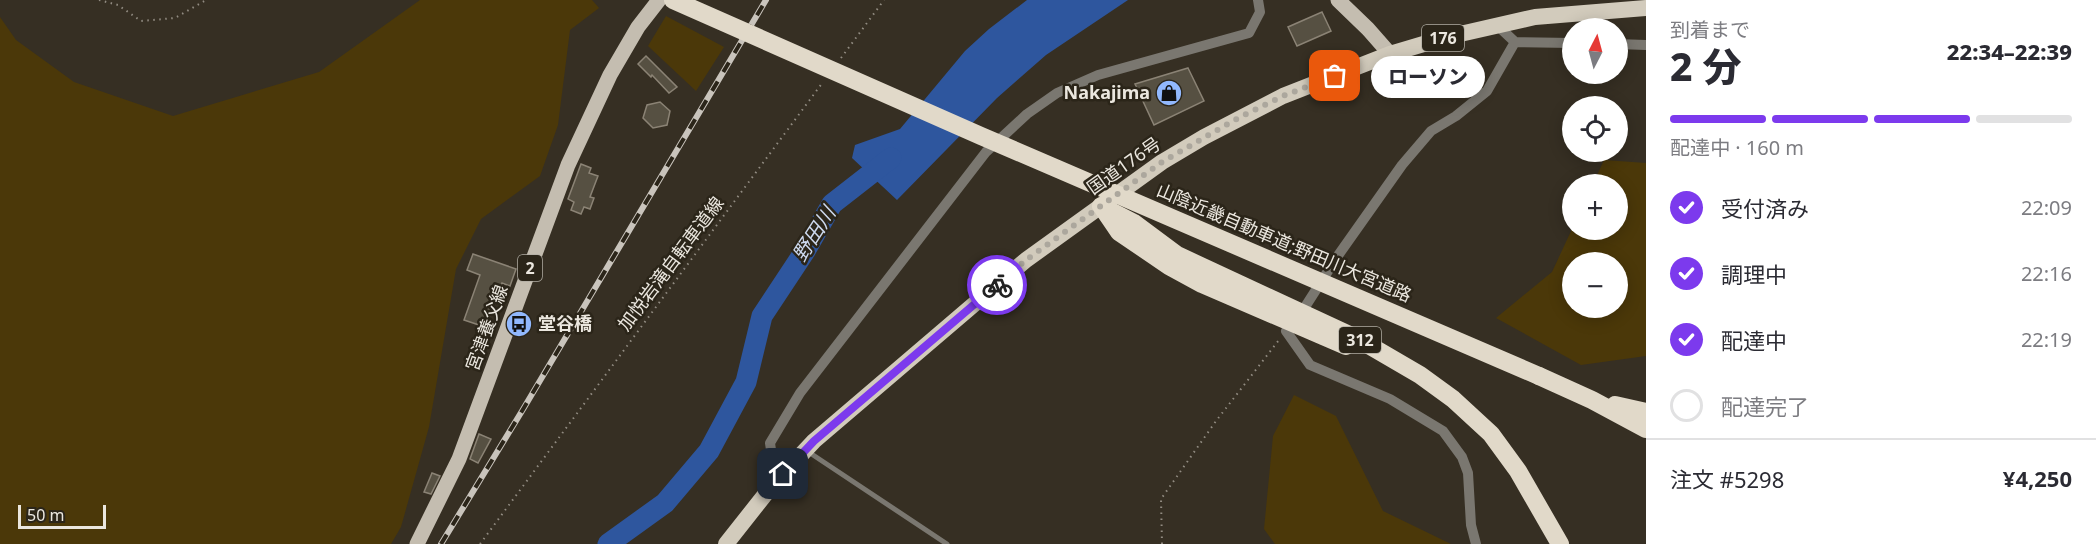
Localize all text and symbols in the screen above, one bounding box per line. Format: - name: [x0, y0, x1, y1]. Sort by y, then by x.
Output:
- text: 到着まで: [1670, 16, 1750, 43]
- north arrow: [1562, 18, 1628, 84]
- map controls: [1562, 18, 1628, 318]
- road number: 176: [1422, 25, 1464, 51]
- text: 22:34–22:39: [1947, 36, 2072, 66]
- text: 2 分: [1670, 39, 1742, 92]
- pin: [1309, 50, 1360, 101]
- callout: ローソン: [1371, 55, 1485, 97]
- icon: bag: [1318, 59, 1351, 92]
- text: ローソン: [1388, 63, 1468, 90]
- shop icon: Nakajima: [1154, 78, 1184, 108]
- place label: Nakajima: [1064, 80, 1150, 104]
- button: locate: [1562, 96, 1628, 162]
- street label: 国道176号: [1082, 131, 1165, 199]
- text: 配達中 · 160 m: [1670, 134, 1804, 161]
- button: +: [1562, 174, 1628, 240]
- street label: 山陰近畿自動車道;野田川大宮道路: [1153, 177, 1416, 307]
- street label: 加悦岩滝自転車道線: [612, 191, 729, 335]
- icon: check: [1670, 191, 1703, 224]
- text: 受付済み: [1721, 193, 1809, 223]
- text: 22:09: [2021, 194, 2072, 221]
- water label: 野田川: [786, 200, 842, 266]
- button: −: [1562, 252, 1628, 318]
- road number: 2: [518, 255, 542, 281]
- courier: [967, 255, 1027, 315]
- icon: check: [1670, 257, 1703, 290]
- text: 調理中: [1721, 259, 1787, 289]
- text: 22:16: [2021, 260, 2072, 287]
- icon: bike: [981, 269, 1014, 302]
- street label: 宮津養父線: [459, 281, 513, 374]
- bus stop icon: 堂谷橋: [504, 309, 534, 339]
- place label: 堂谷橋: [538, 311, 592, 335]
- icon: check: [1670, 323, 1703, 356]
- text: 配達中: [1721, 325, 1787, 355]
- text: 22:19: [2021, 326, 2072, 353]
- road number: 312: [1339, 327, 1381, 353]
- text: 配達完了: [1721, 391, 1809, 421]
- pin: [757, 448, 808, 499]
- icon: home: [766, 457, 799, 490]
- text: ¥4,250: [2003, 463, 2072, 493]
- text: 注文 #5298: [1670, 464, 1784, 494]
- scale bar: [18, 502, 106, 530]
- text: 50 m: [27, 504, 64, 526]

